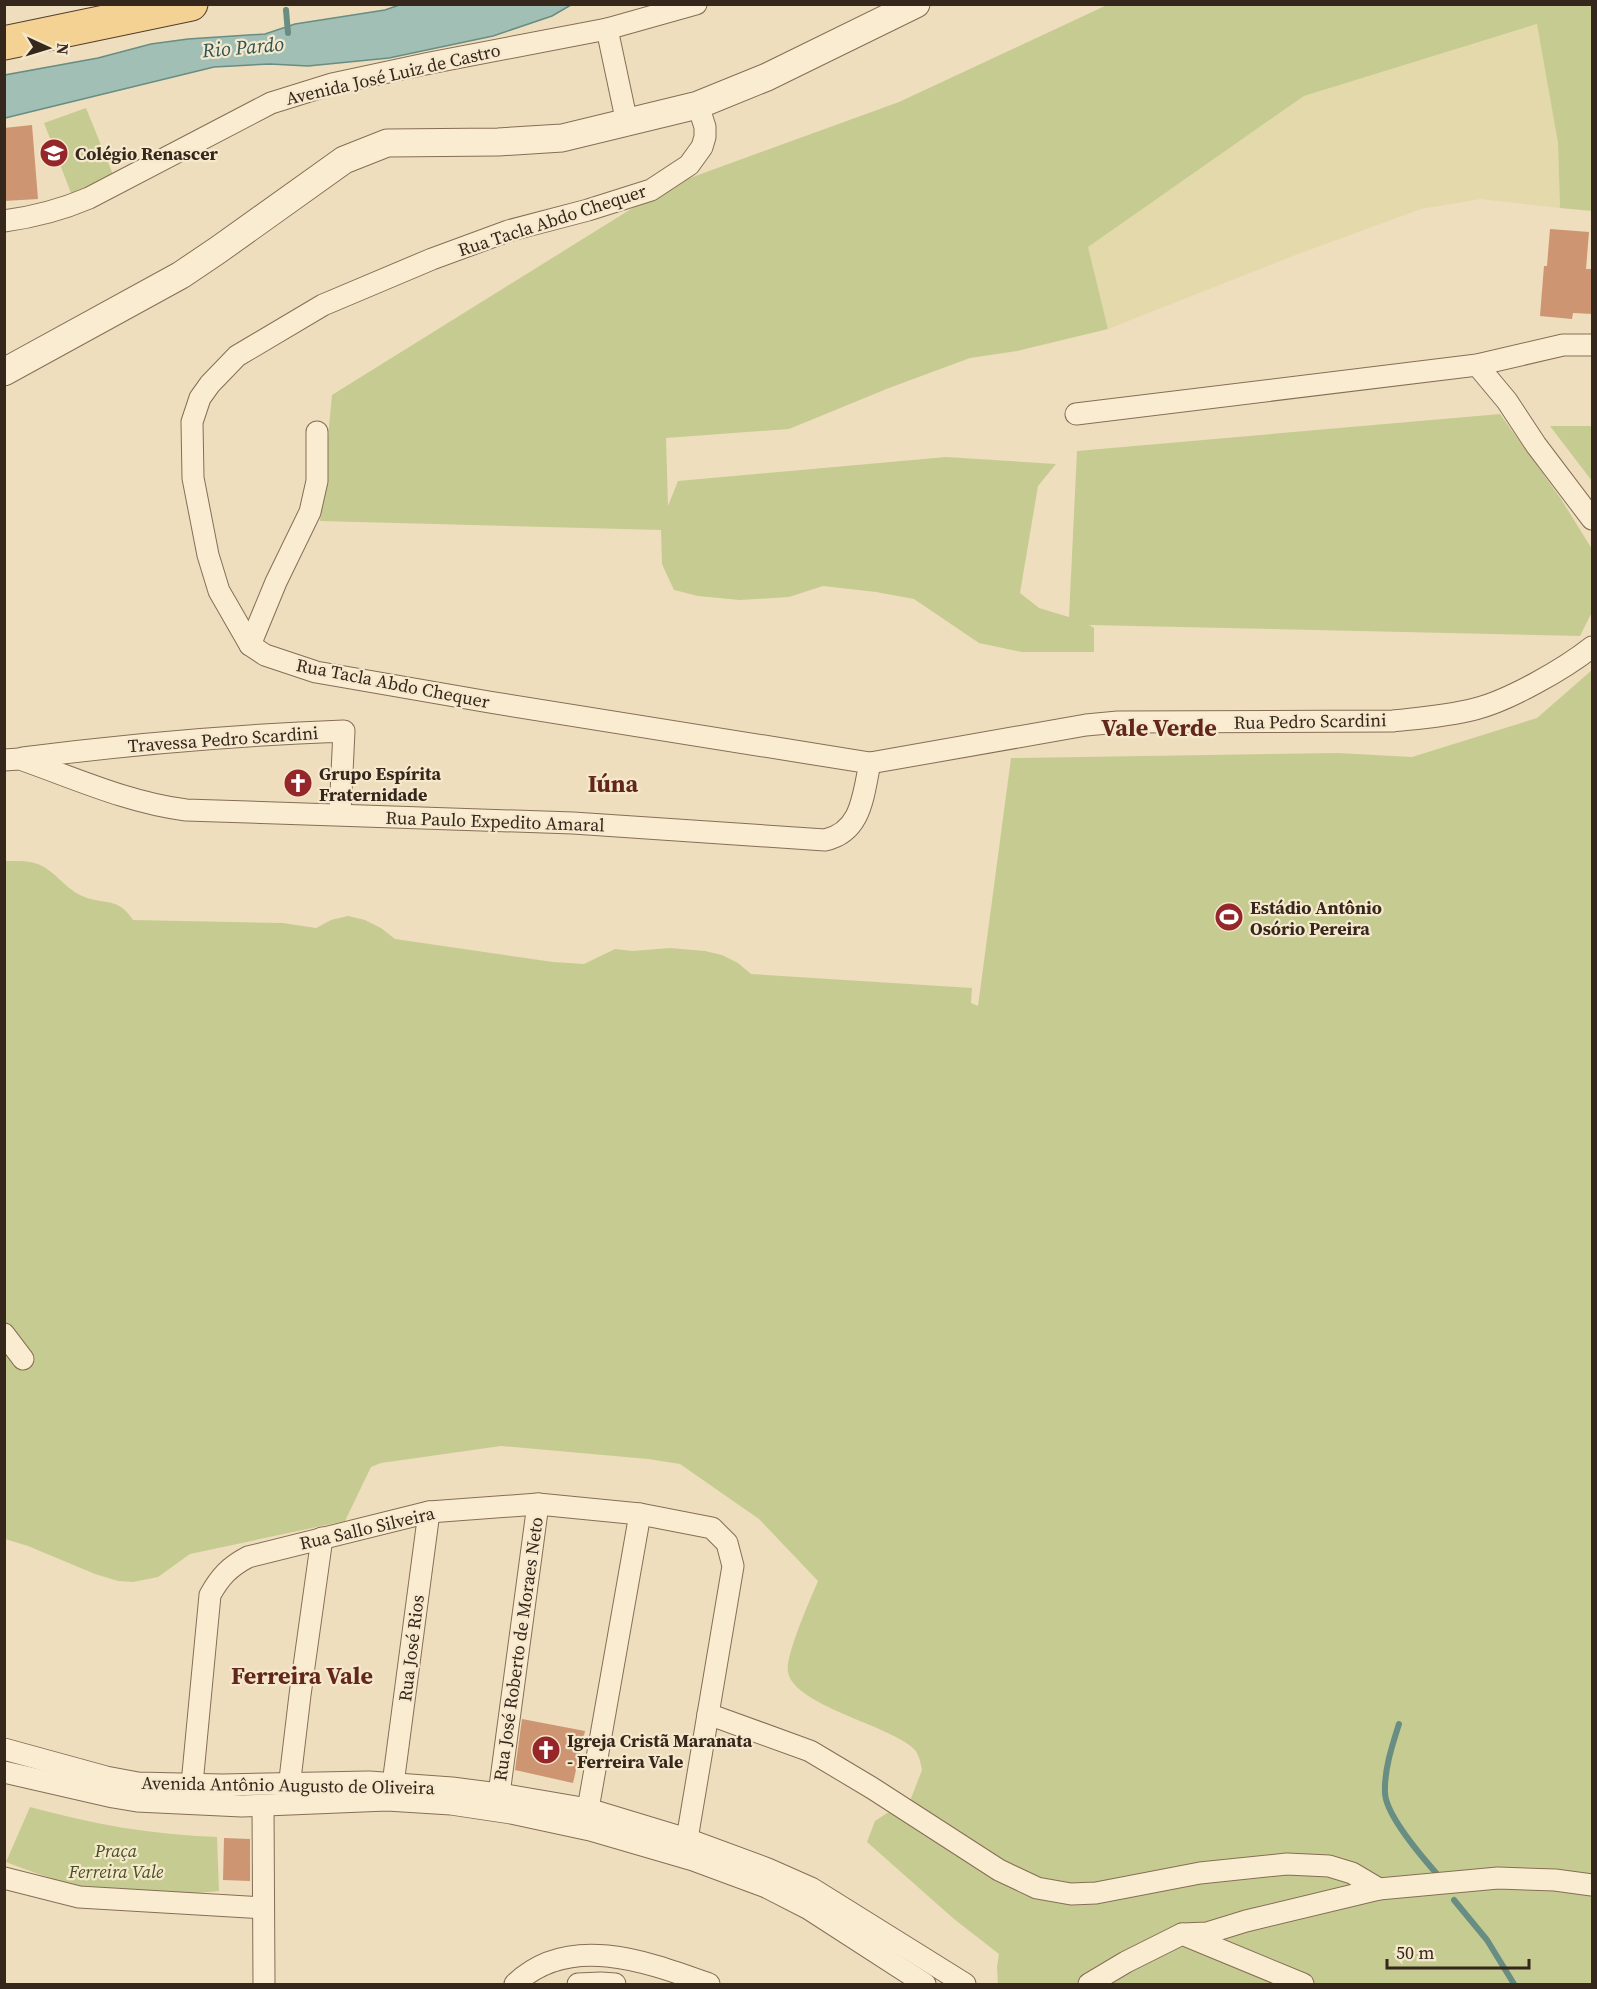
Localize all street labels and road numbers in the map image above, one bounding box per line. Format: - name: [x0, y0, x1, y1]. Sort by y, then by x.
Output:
- street label: Avenida José Luiz de Castro: [283, 37, 503, 111]
- street label: Rua Tacla Abdo Chequer: [455, 178, 650, 262]
- street label: Rua Tacla Abdo Chequer: [294, 652, 492, 714]
- street label: Rua Pedro Scardini: [1233, 707, 1387, 735]
- street label: Travessa Pedro Scardini: [127, 720, 319, 758]
- street label: Rua Paulo Expedito Amaral: [385, 805, 605, 837]
- street label: Rua Sallo Silveira: [297, 1500, 438, 1556]
- street label: Rua José Roberto de Moraes Neto: [487, 1515, 549, 1783]
- street label: Rua José Rios: [392, 1593, 430, 1703]
- street label: Avenida Antônio Augusto de Oliveira: [141, 1770, 436, 1800]

